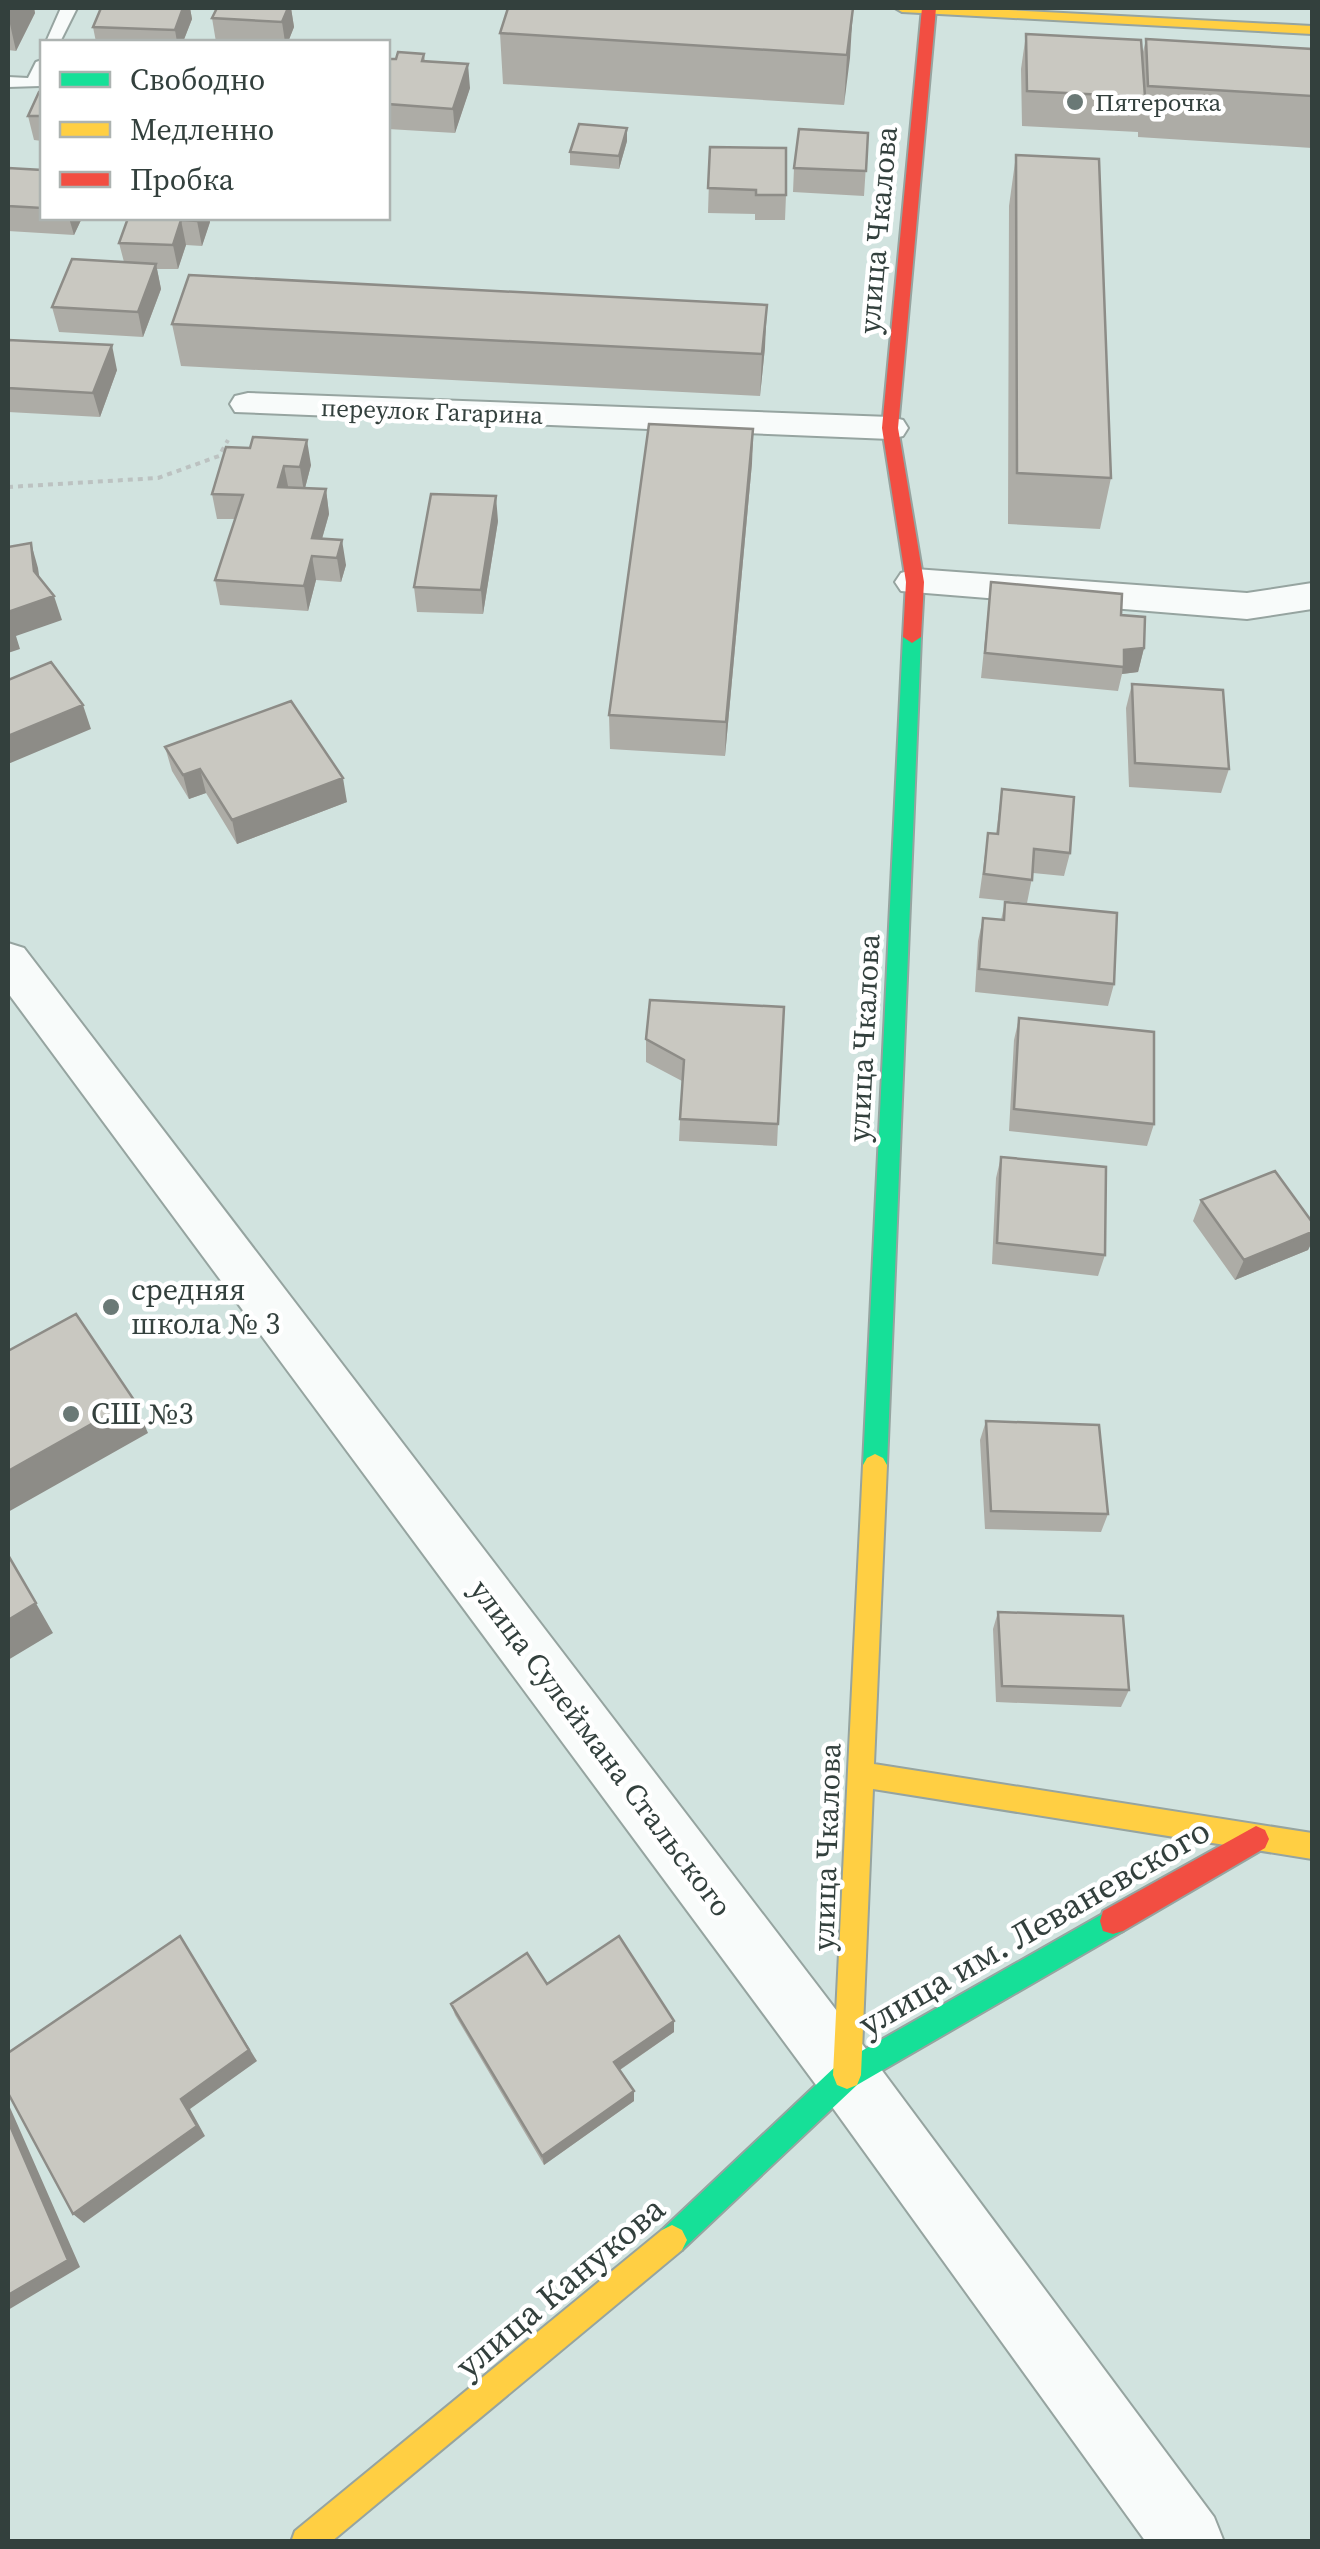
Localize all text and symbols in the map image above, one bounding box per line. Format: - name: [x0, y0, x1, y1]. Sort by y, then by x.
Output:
- legend: [40, 40, 390, 220]
- text: Свободно: [130, 59, 265, 100]
- place label: Пятерочка: [1095, 85, 1222, 119]
- marker: Пятерочка: [1064, 91, 1086, 113]
- text: Медленно: [130, 109, 274, 150]
- street label: улица Чкалова: [848, 124, 907, 335]
- text: Пробка: [130, 159, 235, 200]
- street label: переулок Гагарина: [320, 390, 544, 432]
- street label: улица Чкалова: [838, 932, 889, 1143]
- place label: средняя школа № 3: [131, 1269, 280, 1344]
- marker: средняя школа № 3: [100, 1296, 122, 1318]
- place label: СШ №3: [91, 1393, 193, 1434]
- marker: СШ №3: [60, 1403, 82, 1425]
- street label: улица Сулеймана Стальского: [461, 1571, 742, 1925]
- street label: улица Чкалова: [802, 1742, 851, 1952]
- street label: улица им. Леваневского: [849, 1807, 1219, 2047]
- street label: улица Канукова: [445, 2185, 675, 2389]

